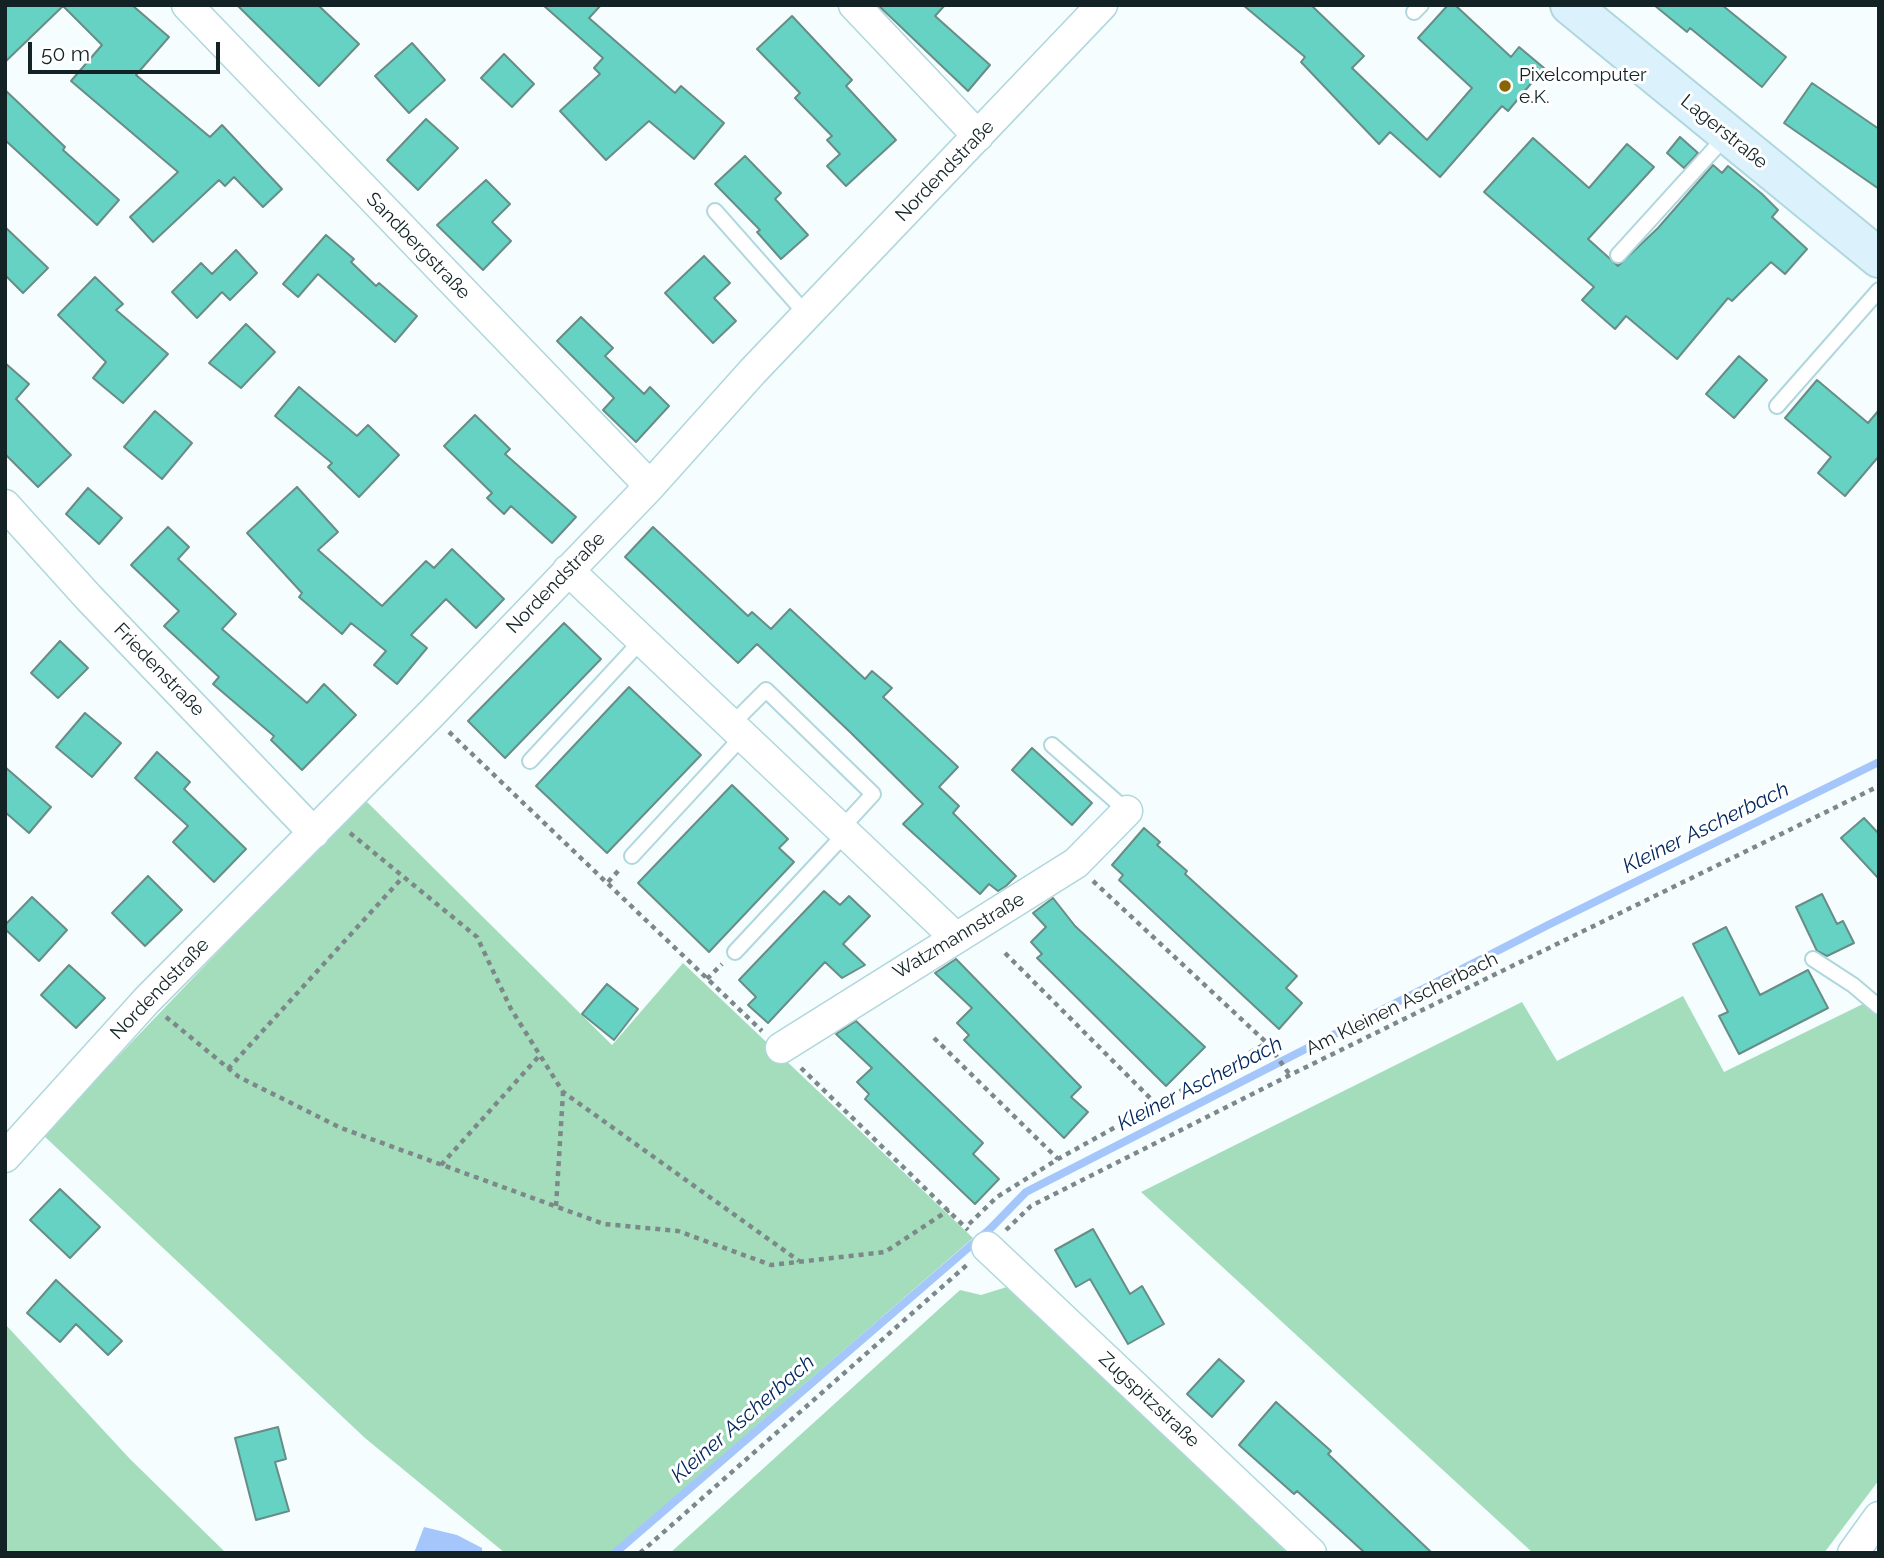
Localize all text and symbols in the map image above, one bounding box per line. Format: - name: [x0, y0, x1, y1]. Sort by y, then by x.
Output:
- scale bar: [32, 28, 224, 72]
- text: 50 m: [41, 41, 90, 66]
- place label: Pixelcomputer e.K.: [1519, 64, 1647, 108]
- marker: Pixelcomputer e.K.: [1497, 78, 1513, 94]
- street label: Lagerstraße: [1676, 90, 1772, 174]
- street label: Nordendstraße: [891, 116, 999, 226]
- street label: Sandbergstraße: [361, 188, 475, 304]
- street label: Nordendstraße: [502, 528, 610, 638]
- street label: Friedenstraße: [109, 619, 209, 721]
- water label: Kleiner Ascherbach: [1619, 777, 1793, 879]
- street label: Watzmannstraße: [889, 888, 1029, 984]
- street label: Nordendstraße: [106, 934, 214, 1044]
- street label: Am Kleinen Ascherbach: [1302, 948, 1502, 1060]
- water label: Kleiner Ascherbach: [1113, 1031, 1287, 1137]
- street label: Zugspitzstraße: [1094, 1347, 1204, 1453]
- water label: Kleiner Ascherbach: [666, 1350, 820, 1488]

